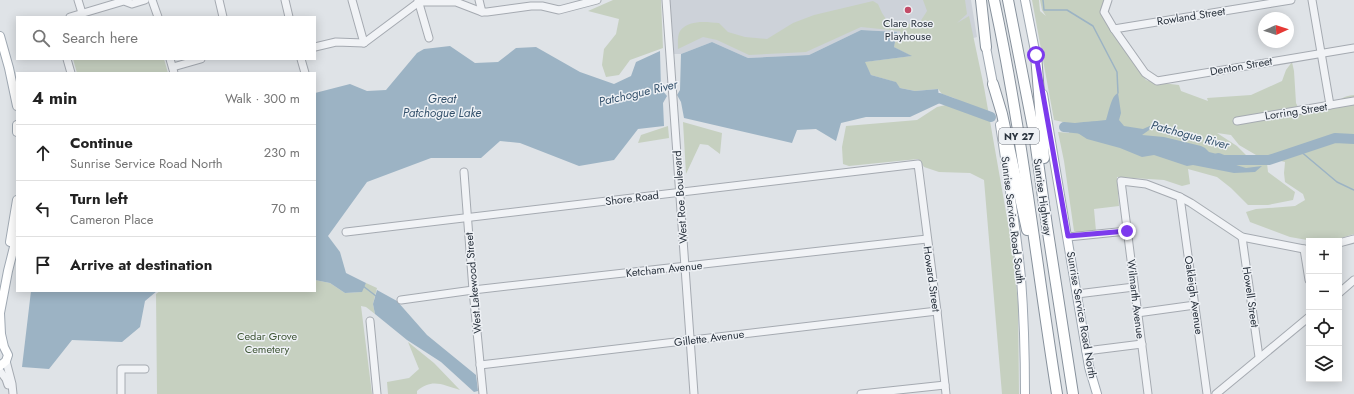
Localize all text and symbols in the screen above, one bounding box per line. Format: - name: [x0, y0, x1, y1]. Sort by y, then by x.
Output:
- street label: Rowland Street: [1156, 3, 1227, 29]
- marker: Clare Rose Playhouse: [903, 5, 913, 15]
- north arrow: [1258, 12, 1294, 48]
- place label: Clare Rose Playhouse: [883, 15, 933, 44]
- search box: [16, 16, 316, 60]
- icon: search: [30, 27, 52, 49]
- text: Search here: [62, 27, 138, 49]
- route start: [1027, 46, 1045, 64]
- street label: Denton Street: [1209, 53, 1274, 79]
- water label: Patchogue River: [597, 75, 680, 111]
- text: 4 min: [32, 86, 77, 110]
- text: Walk · 300 m: [225, 89, 300, 108]
- water label: Great Patchogue Lake: [403, 90, 481, 122]
- street label: Lorring Street: [1264, 98, 1329, 124]
- water label: Patchogue River: [1149, 116, 1232, 154]
- road number: NY 27: [999, 128, 1039, 144]
- text: Continue: [70, 132, 133, 154]
- icon: ahead: [32, 142, 54, 164]
- text: 230 m: [264, 143, 300, 162]
- street label: West Roe Boulevard: [669, 150, 691, 244]
- text: Sunrise Service Road North: [70, 154, 223, 173]
- street label: Sunrise Service Road South: [997, 155, 1029, 285]
- street label: Sunrise Highway: [1030, 157, 1056, 237]
- street label: Shore Road: [604, 187, 660, 209]
- text: Turn left: [70, 188, 128, 210]
- icon: left: [32, 198, 54, 220]
- text: 70 m: [271, 199, 300, 218]
- text: Cameron Place: [70, 210, 153, 229]
- route end: [1118, 222, 1136, 240]
- street label: West Lakewood Street: [461, 231, 485, 334]
- map controls: [1306, 238, 1342, 382]
- button: +: [1306, 238, 1342, 274]
- street label: Howard Street: [919, 245, 945, 313]
- street label: Sunrise Service Road North: [1063, 250, 1101, 380]
- icon: arrive: [32, 254, 54, 276]
- text: Arrive at destination: [70, 254, 212, 276]
- street label: Oakleigh Avenue: [1181, 255, 1207, 336]
- street label: Ketcham Avenue: [625, 257, 703, 281]
- street label: Wilmarth Avenue: [1123, 258, 1149, 340]
- street label: Howell Street: [1239, 266, 1263, 329]
- button: −: [1306, 274, 1342, 310]
- button: locate: [1306, 310, 1342, 346]
- street label: Gillette Avenue: [673, 326, 745, 350]
- park label: Cedar Grove Cemetery: [237, 328, 297, 357]
- button: layers: [1306, 346, 1342, 382]

